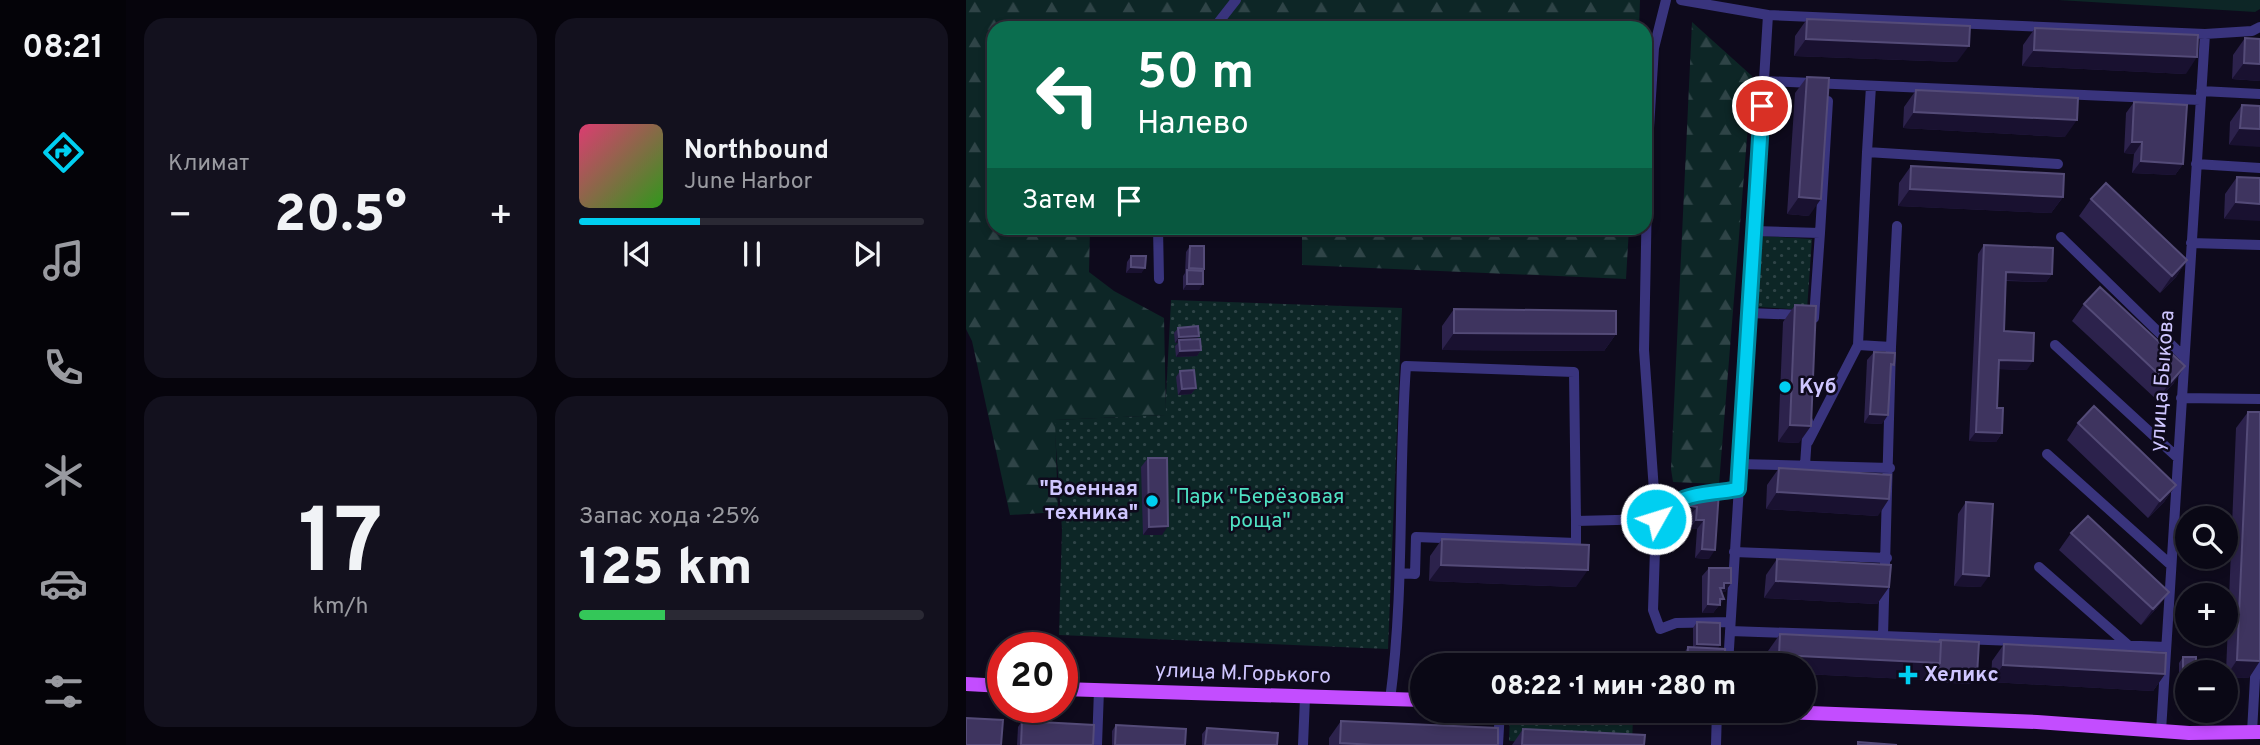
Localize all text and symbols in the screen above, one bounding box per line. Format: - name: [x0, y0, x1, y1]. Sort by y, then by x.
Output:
- text: 08:21: [22, 29, 104, 69]
- text: 50 m: [1137, 44, 1254, 106]
- icon: left: [1022, 49, 1113, 140]
- pin: [1732, 76, 1792, 136]
- icon: arrive: [1743, 87, 1781, 125]
- text: Налево: [1137, 105, 1249, 145]
- icon: directions: [39, 128, 88, 177]
- text: Northbound: [684, 135, 829, 168]
- text: Климат: [168, 150, 249, 179]
- text: June Harbor: [684, 168, 812, 197]
- icon: arrive: [1110, 182, 1148, 220]
- text: 20.5°: [274, 184, 407, 250]
- text: Затем: [1022, 185, 1096, 218]
- text: −: [168, 193, 193, 242]
- text: +: [488, 193, 513, 242]
- icon: previous: [618, 235, 656, 273]
- icon: pause: [733, 235, 771, 273]
- icon: next: [848, 235, 886, 273]
- icon: music: [39, 236, 88, 285]
- street label: улица Быкова: [2145, 309, 2181, 453]
- icon: phone: [39, 343, 88, 392]
- place label: Куб: [1799, 374, 1837, 401]
- marker: Куб: [1777, 379, 1793, 395]
- icon: climate: [39, 451, 88, 500]
- place label: "Военная техника": [1040, 476, 1138, 527]
- position arrow: [1619, 482, 1693, 556]
- park label: Парк "Берёзовая роща": [1175, 484, 1345, 535]
- text: 17: [298, 490, 383, 605]
- marker: "Военная техника": [1144, 493, 1160, 509]
- text: Запас хода · 25%: [579, 503, 760, 532]
- map controls: [2175, 506, 2238, 723]
- button: search: [2175, 506, 2238, 569]
- text: 125 km: [579, 537, 753, 603]
- icon: car: [39, 559, 88, 608]
- button: +: [2175, 583, 2238, 646]
- text: km/h: [313, 593, 368, 622]
- speed limit sign: 20: [987, 632, 1078, 723]
- street label: улица М.Горького: [1155, 657, 1331, 691]
- button: −: [2175, 660, 2238, 723]
- place label: Хеликс: [1924, 662, 1999, 689]
- marker: Хеликс: [1898, 665, 1918, 685]
- icon: filters: [39, 667, 88, 716]
- text: 08:22 · 1 мин · 280 m: [1490, 671, 1736, 704]

